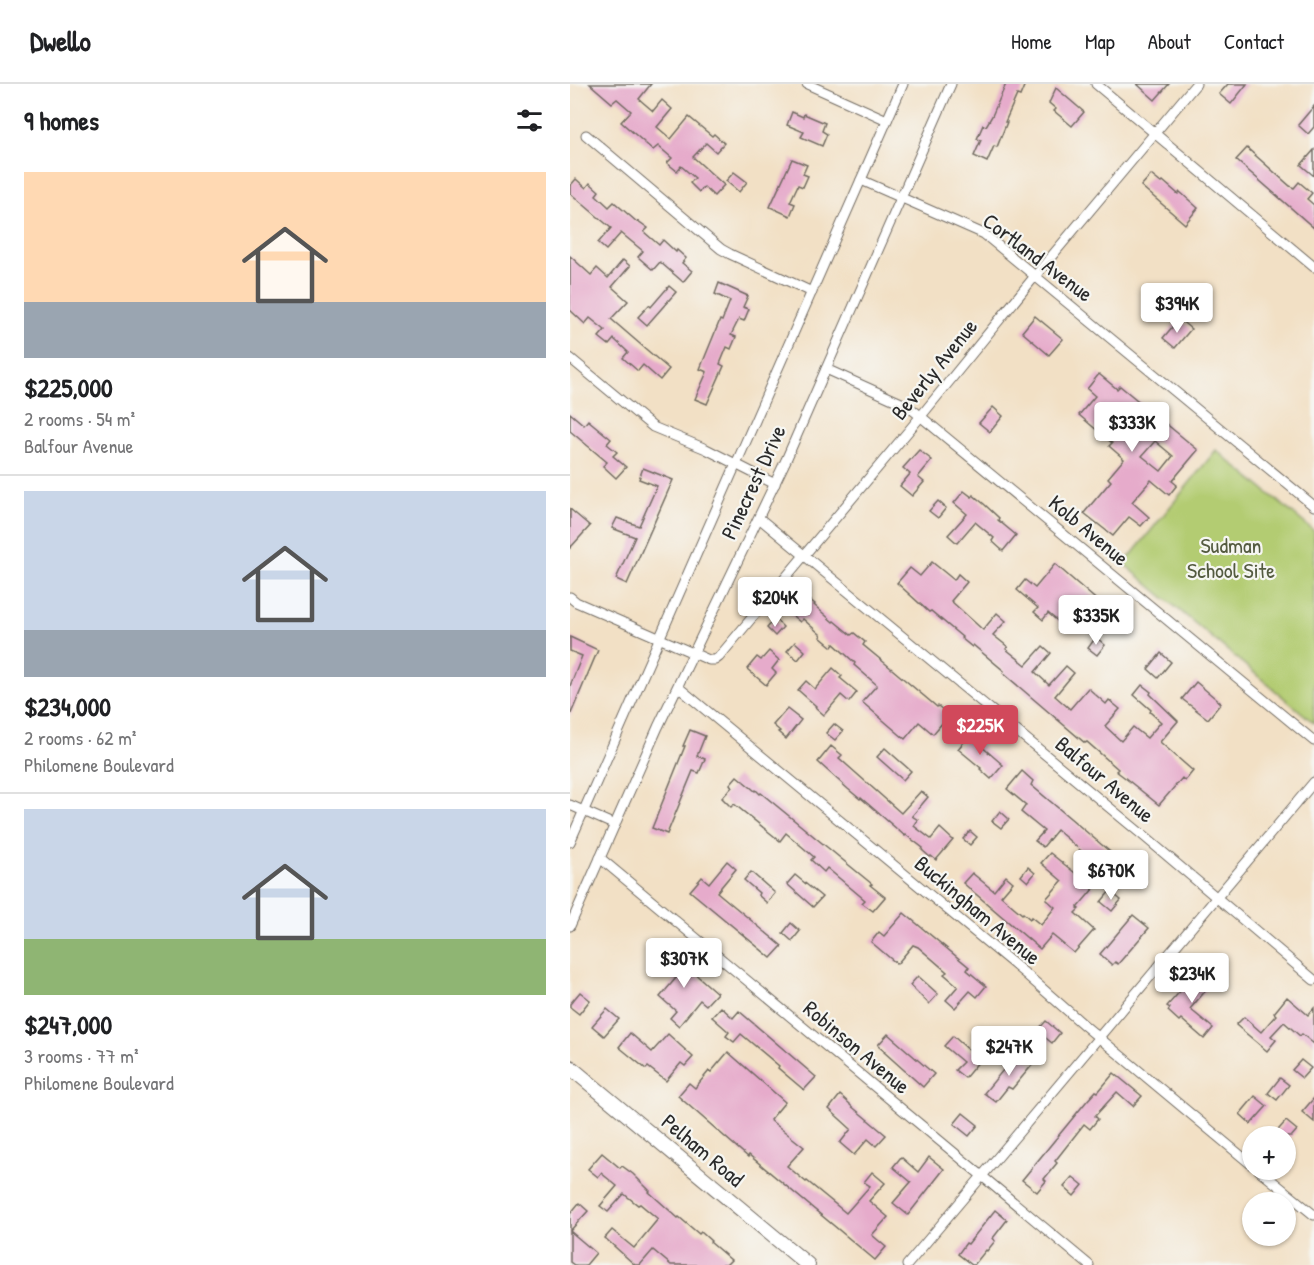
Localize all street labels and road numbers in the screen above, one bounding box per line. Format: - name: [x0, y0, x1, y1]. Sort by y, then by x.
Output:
- street label: Cortland Avenue: [977, 206, 1099, 308]
- street label: Beverly Avenue: [884, 312, 984, 426]
- street label: Pinecrest Drive: [714, 420, 793, 544]
- street label: Kolb Avenue: [1043, 488, 1136, 573]
- street label: Balfour Avenue: [1049, 729, 1161, 829]
- street label: Buckingham Avenue: [909, 848, 1048, 972]
- street label: Robinson Avenue: [797, 993, 917, 1101]
- street label: Pelham Road: [655, 1107, 751, 1194]

